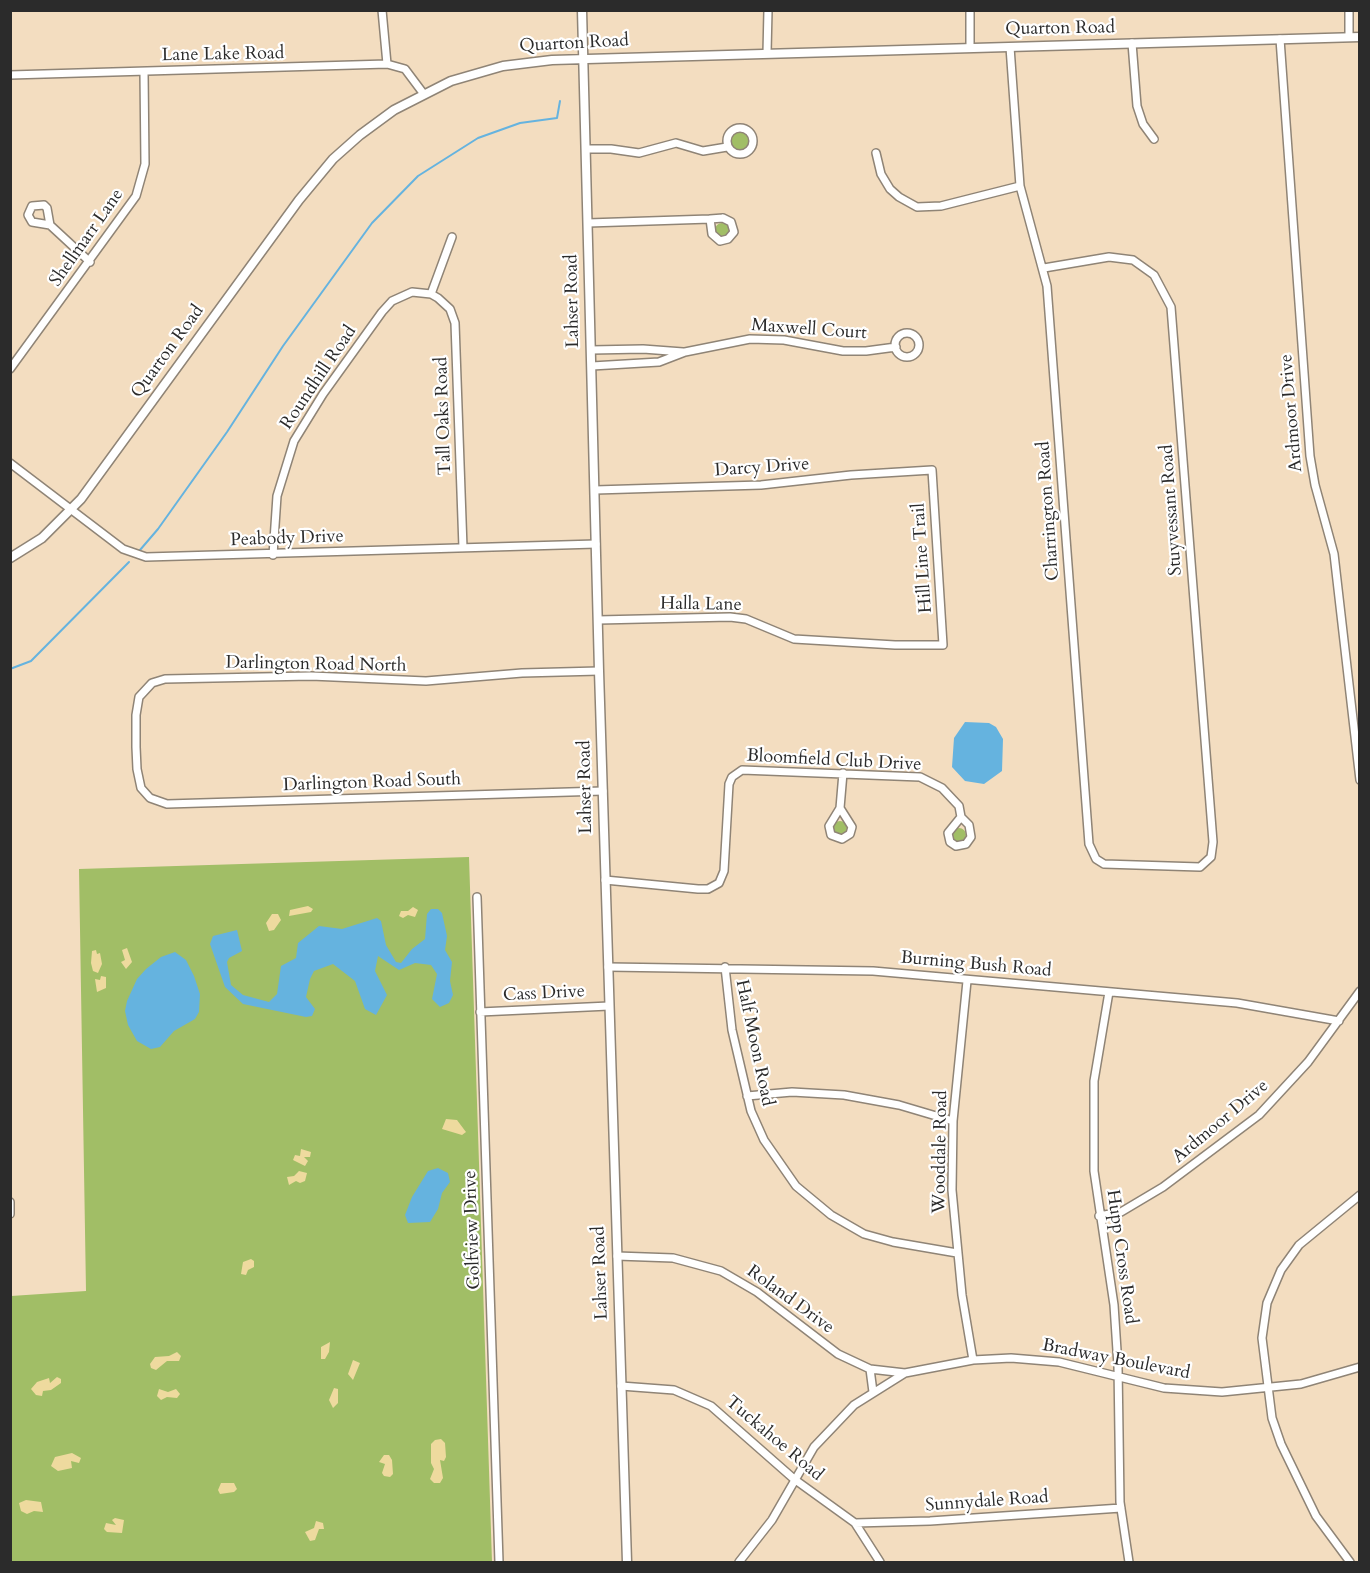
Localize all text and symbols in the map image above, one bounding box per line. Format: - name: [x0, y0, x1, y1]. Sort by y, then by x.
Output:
- street label: Quarton Road: [1005, 17, 1115, 41]
- street label: Quarton Road: [519, 30, 629, 58]
- street label: Lane Lake Road: [161, 43, 285, 67]
- street label: Shellmarr Lane: [45, 185, 129, 291]
- street label: Lahser Road: [561, 254, 585, 348]
- street label: Quarton Road: [127, 301, 209, 403]
- street label: Maxwell Court: [750, 315, 868, 345]
- street label: Roundhill Road: [276, 322, 362, 434]
- street label: Ardmoor Drive: [1276, 353, 1308, 473]
- street label: Tall Oaks Road: [431, 356, 457, 476]
- street label: Charrington Road: [1033, 440, 1065, 582]
- street label: Stuyvessant Road: [1157, 444, 1187, 576]
- street label: Darcy Drive: [714, 454, 810, 482]
- street label: Hill Line Trail: [908, 502, 938, 614]
- street label: Peabody Drive: [230, 526, 344, 552]
- street label: Halla Lane: [660, 593, 742, 617]
- street label: Darlington Road North: [225, 653, 407, 677]
- street label: Lahser Road: [574, 740, 598, 834]
- street label: Bloomfield Club Drive: [746, 746, 922, 776]
- street label: Darlington Road South: [283, 769, 461, 797]
- street label: Burning Bush Road: [900, 948, 1052, 982]
- street label: Half Moon Road: [730, 978, 778, 1108]
- street label: Cass Drive: [503, 981, 585, 1007]
- street label: Ardmoor Drive: [1169, 1076, 1273, 1168]
- street label: Wooddale Road: [929, 1090, 953, 1214]
- street label: Golfview Drive: [460, 1170, 486, 1290]
- street label: Hupp Cross Road: [1101, 1188, 1141, 1326]
- street label: Lahser Road: [589, 1226, 613, 1320]
- street label: Roland Drive: [742, 1261, 838, 1339]
- street label: Bradway Boulevard: [1040, 1335, 1192, 1385]
- street label: Tuckahoe Road: [721, 1392, 827, 1486]
- street label: Sunnydale Road: [925, 1487, 1049, 1517]

